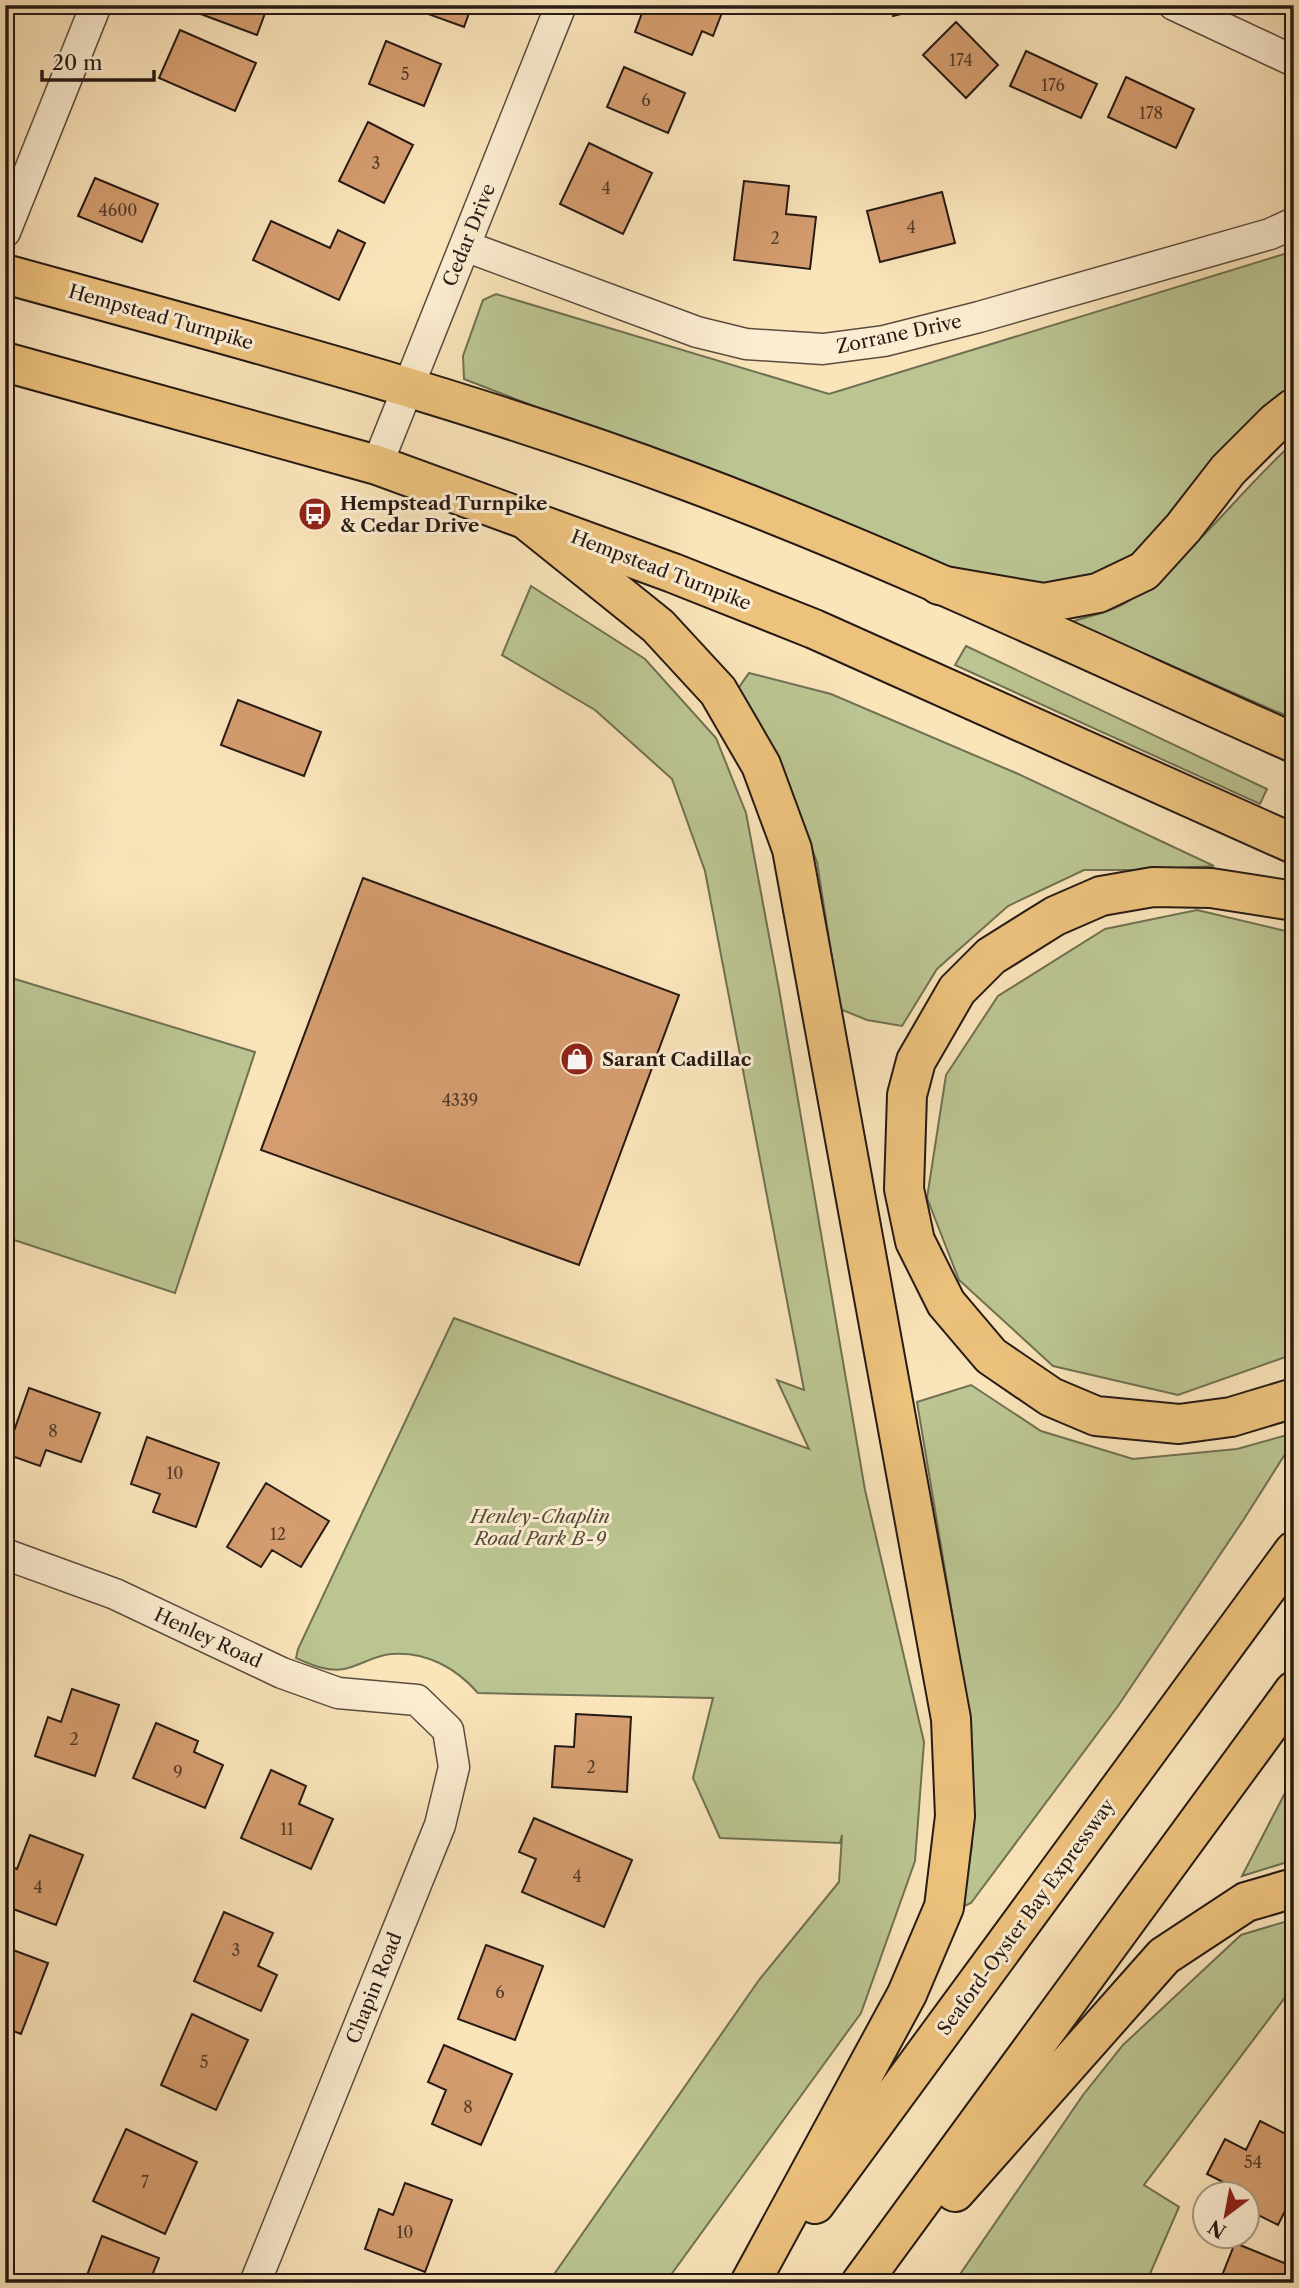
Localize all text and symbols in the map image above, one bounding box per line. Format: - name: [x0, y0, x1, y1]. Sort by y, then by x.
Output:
- scale bar: [42, 38, 154, 82]
- text: 20 m: [52, 50, 103, 75]
- house number: 174: [949, 50, 973, 70]
- house number: 5: [401, 64, 409, 84]
- house number: 176: [1041, 75, 1065, 95]
- house number: 6: [641, 90, 651, 110]
- house number: 178: [1139, 103, 1163, 123]
- house number: 3: [372, 153, 380, 173]
- house number: 4: [601, 178, 611, 198]
- street label: Cedar Drive: [438, 180, 500, 290]
- house number: 4600: [99, 200, 137, 220]
- house number: 4: [906, 217, 916, 237]
- house number: 2: [770, 228, 780, 248]
- street label: Hempstead Turnpike: [66, 280, 256, 354]
- street label: Zorrane Drive: [834, 310, 964, 358]
- place label: Hempstead Turnpike & Cedar Drive: [340, 492, 547, 537]
- bus stop icon: Hempstead Turnpike & Cedar Drive: [296, 495, 334, 533]
- street label: Hempstead Turnpike: [568, 525, 754, 615]
- shop icon: Sarant Cadillac: [558, 1040, 596, 1078]
- place label: Sarant Cadillac: [602, 1048, 751, 1071]
- house number: 4339: [442, 1090, 478, 1110]
- house number: 8: [48, 1421, 58, 1441]
- house number: 10: [167, 1463, 183, 1483]
- park label: Henley-Chaplin Road Park B-9: [468, 1505, 610, 1550]
- house number: 12: [270, 1524, 286, 1544]
- street label: Henley Road: [150, 1603, 266, 1673]
- house number: 2: [69, 1729, 79, 1749]
- house number: 2: [586, 1757, 596, 1777]
- house number: 9: [173, 1762, 183, 1782]
- street label: Seaford-Oyster Bay Expressway: [933, 1794, 1120, 2040]
- house number: 11: [280, 1819, 294, 1839]
- house number: 4: [572, 1866, 582, 1886]
- house number: 4: [33, 1877, 43, 1897]
- street label: Chapin Road: [341, 1929, 407, 2047]
- house number: 3: [232, 1940, 240, 1960]
- house number: 6: [495, 1982, 505, 2002]
- house number: 5: [200, 2052, 208, 2072]
- house number: 8: [463, 2097, 473, 2117]
- house number: 54: [1244, 2152, 1262, 2172]
- house number: 7: [141, 2172, 149, 2192]
- north arrow: [1190, 2180, 1260, 2250]
- text: N: [1204, 2215, 1230, 2243]
- house number: 10: [397, 2222, 413, 2242]

